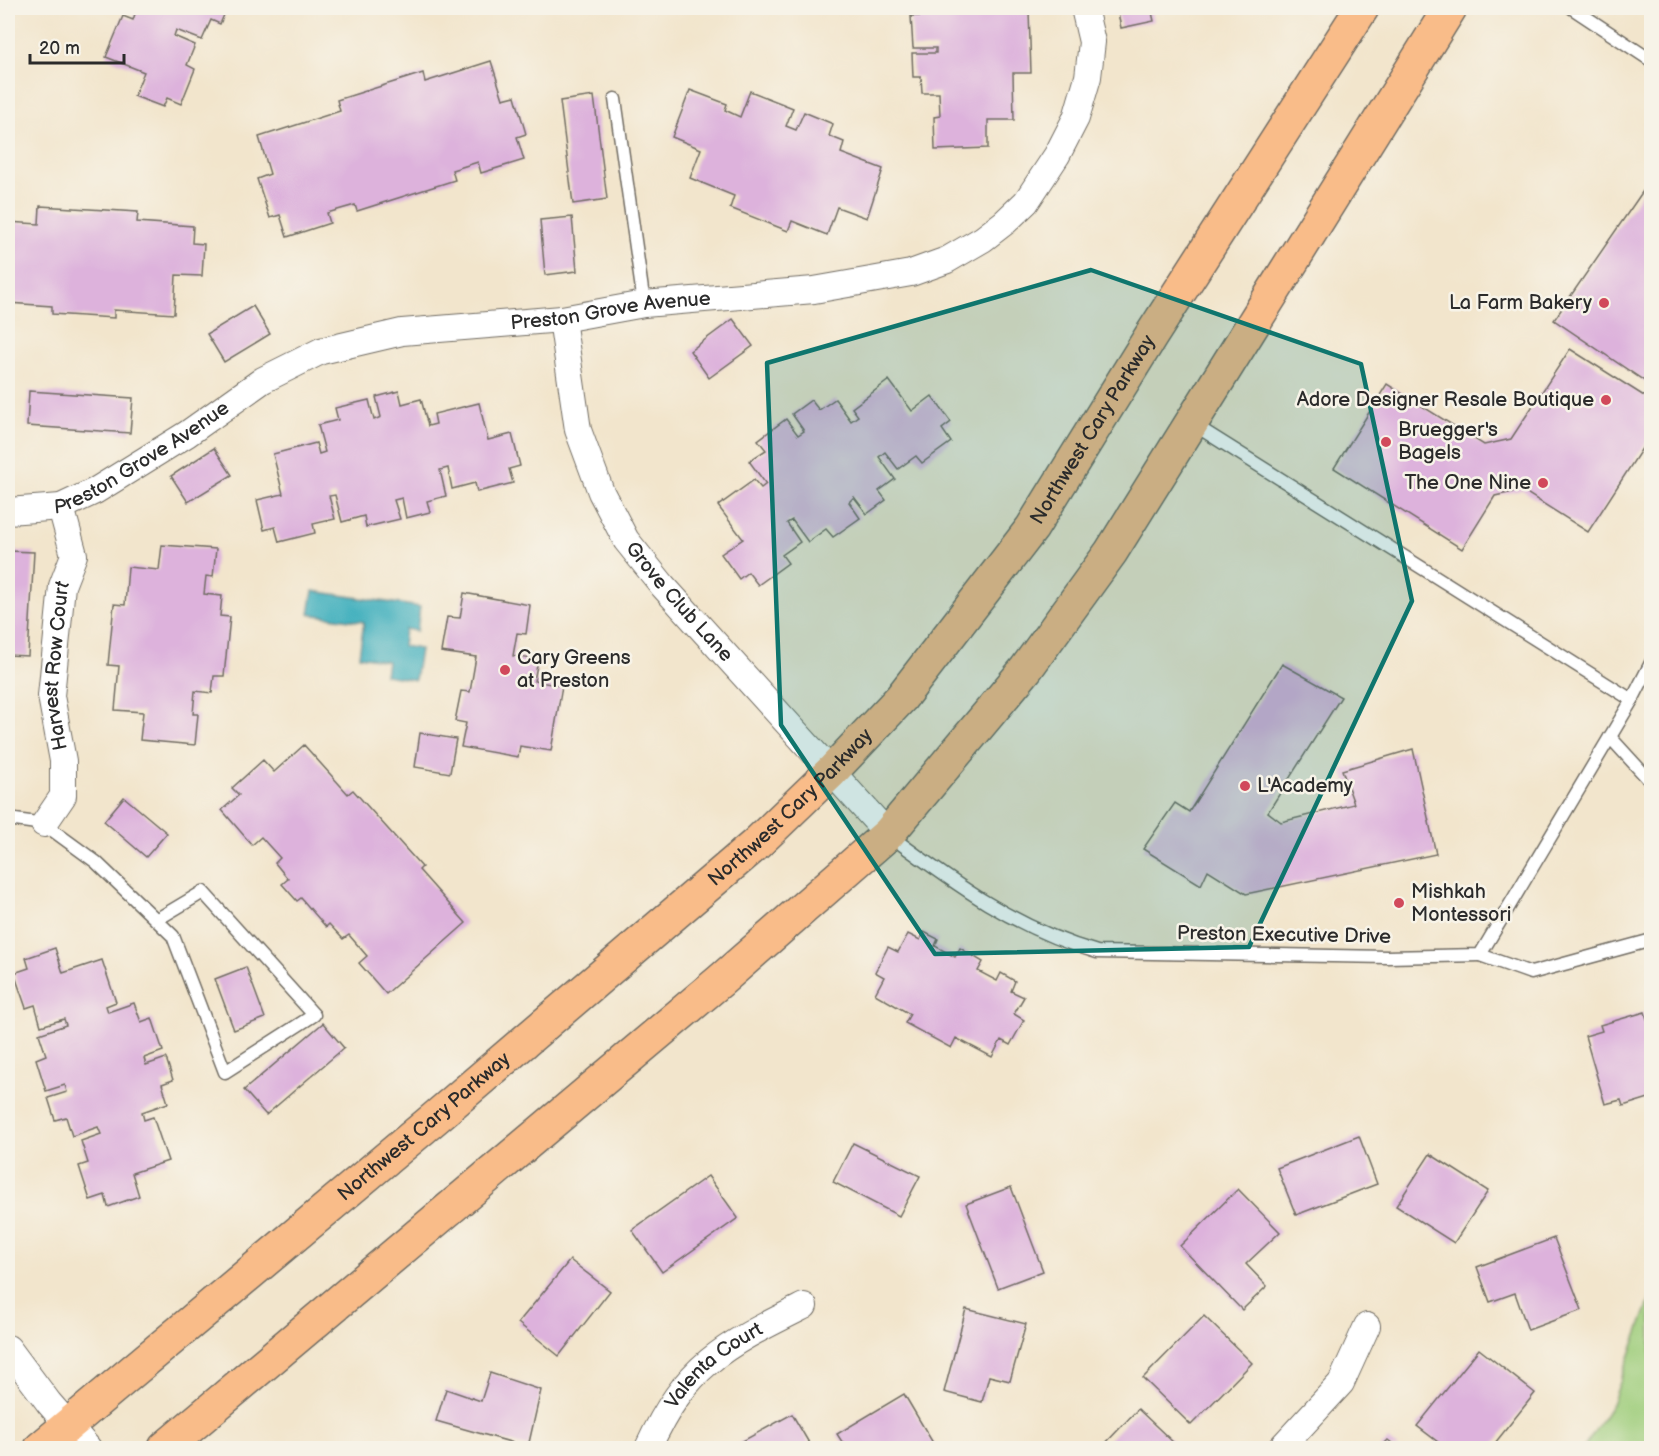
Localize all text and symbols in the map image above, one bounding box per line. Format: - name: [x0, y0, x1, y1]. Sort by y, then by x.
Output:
- scale bar: [30, 27, 124, 65]
- text: 20 m: [39, 38, 80, 59]
- street label: Preston Grove Avenue: [510, 287, 712, 335]
- place label: La Farm Bakery: [1449, 291, 1592, 315]
- marker: La Farm Bakery: [1597, 296, 1611, 310]
- street label: Northwest Cary Parkway: [1025, 331, 1161, 529]
- place label: Adore Designer Resale Boutique: [1297, 388, 1594, 412]
- marker: Adore Designer Resale Boutique: [1599, 393, 1613, 407]
- street label: Preston Grove Avenue: [53, 396, 234, 519]
- place label: Bruegger's Bagels: [1398, 418, 1498, 465]
- marker: Bruegger's Bagels: [1379, 435, 1393, 449]
- place label: The One Nine: [1405, 471, 1531, 495]
- marker: The One Nine: [1536, 476, 1550, 490]
- street label: Grove Club Lane: [620, 537, 738, 667]
- street label: Harvest Row Court: [39, 577, 75, 752]
- place label: Cary Greens at Preston: [517, 646, 631, 693]
- marker: Cary Greens at Preston: [498, 663, 512, 677]
- street label: Northwest Cary Parkway: [703, 724, 878, 892]
- place label: L'Academy: [1257, 774, 1353, 798]
- marker: L'Academy: [1238, 779, 1252, 793]
- place label: Mishkah Montessori: [1411, 880, 1511, 927]
- marker: Mishkah Montessori: [1392, 896, 1406, 910]
- street label: Preston Executive Drive: [1177, 921, 1391, 949]
- street label: Northwest Cary Parkway: [333, 1047, 515, 1206]
- street label: Valenta Court: [660, 1317, 767, 1413]

